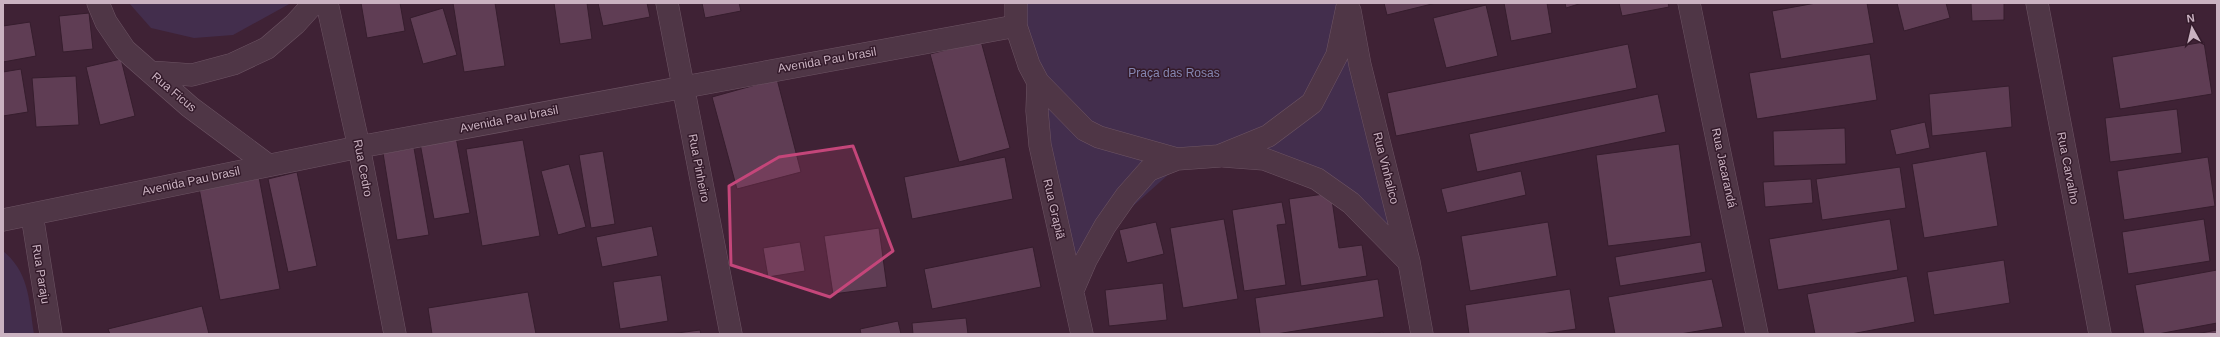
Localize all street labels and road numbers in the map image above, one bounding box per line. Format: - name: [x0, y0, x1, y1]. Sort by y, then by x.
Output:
- street label: Avenida Pau brasil: [777, 44, 877, 76]
- street label: Rua Ficus: [149, 69, 199, 115]
- street label: Avenida Pau brasil: [459, 103, 559, 135]
- street label: Rua Jacarandá: [1709, 127, 1739, 210]
- street label: Rua Vinhalico: [1370, 130, 1402, 206]
- street label: Rua Carvalho: [2054, 131, 2082, 206]
- street label: Rua Pinheiro: [686, 133, 713, 204]
- street label: Rua Cedro: [351, 138, 375, 198]
- street label: Avenida Pau brasil: [141, 164, 241, 198]
- street label: Rua Grapiã: [1040, 178, 1068, 241]
- street label: Rua Paraju: [29, 243, 53, 305]

